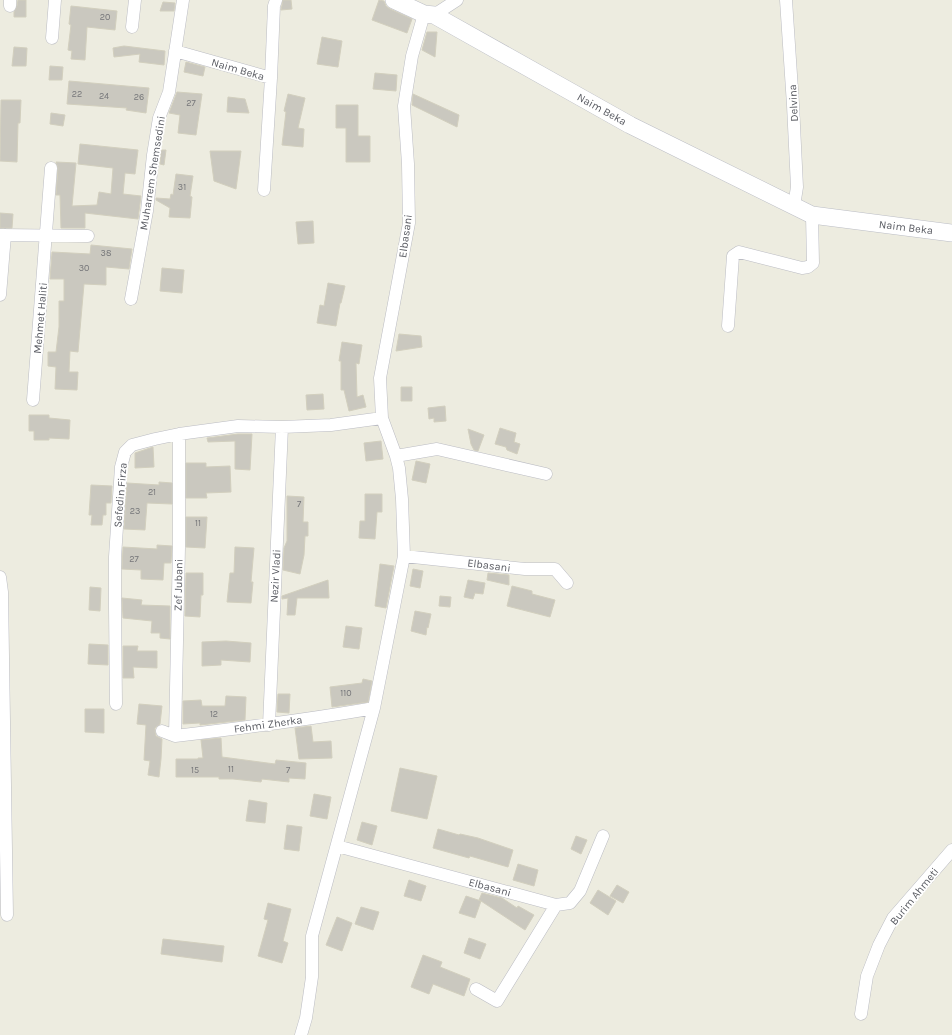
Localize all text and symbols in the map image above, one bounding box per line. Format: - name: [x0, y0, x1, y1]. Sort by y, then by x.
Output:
- house number: 20: [100, 12, 110, 22]
- street label: Naim Beka: [210, 56, 266, 83]
- street label: Delvina: [786, 84, 801, 122]
- house number: 22: [72, 89, 82, 99]
- house number: 24: [99, 91, 109, 101]
- street label: Naim Beka: [575, 91, 629, 128]
- house number: 26: [134, 92, 144, 102]
- house number: 27: [186, 98, 196, 108]
- street label: Muharrem Shemsedini: [137, 115, 168, 231]
- house number: 31: [178, 182, 186, 192]
- street label: Elbasani: [396, 214, 415, 259]
- street label: Naim Beka: [878, 218, 934, 237]
- house number: 38: [101, 248, 112, 258]
- house number: 30: [79, 263, 89, 273]
- street label: Mehmet Haliti: [31, 282, 50, 354]
- street label: Sefedin Firza: [111, 462, 130, 528]
- house number: 21: [148, 487, 156, 497]
- house number: 7: [297, 499, 302, 509]
- house number: 23: [130, 506, 140, 516]
- house number: 11: [195, 518, 201, 528]
- street label: Nezir Vladi: [268, 549, 283, 603]
- house number: 27: [129, 554, 139, 564]
- street label: Elbasani: [467, 556, 511, 575]
- street label: Zef Jubani: [172, 559, 185, 611]
- house number: 110: [340, 688, 352, 698]
- house number: 12: [210, 709, 218, 719]
- street label: Fehmi Zherka: [233, 713, 303, 736]
- house number: 11: [228, 764, 234, 774]
- house number: 15: [191, 765, 199, 775]
- house number: 7: [286, 765, 291, 775]
- street label: Burim Ahmeti: [887, 865, 941, 928]
- street label: Elbasani: [467, 876, 513, 899]

